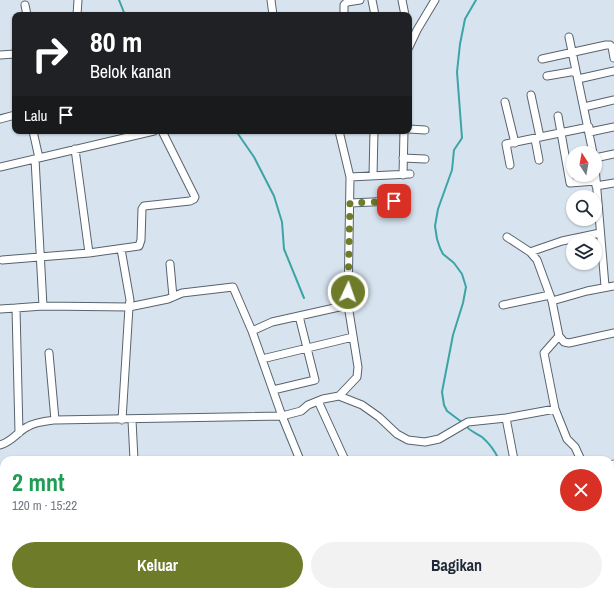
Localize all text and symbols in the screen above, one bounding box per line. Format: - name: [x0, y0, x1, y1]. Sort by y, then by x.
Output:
- text: 80 m: [90, 23, 142, 61]
- icon: right: [24, 28, 76, 80]
- text: Belok kanan: [90, 59, 171, 84]
- icon: arrive: [55, 104, 77, 126]
- text: Lalu: [24, 105, 47, 126]
- north arrow: [566, 146, 602, 182]
- map controls: [566, 146, 602, 270]
- pin: [377, 184, 411, 218]
- icon: arrive: [383, 190, 405, 212]
- button: search: [566, 190, 602, 226]
- button: layers: [566, 234, 602, 270]
- position arrow: [327, 271, 369, 313]
- text: 2 mnt: [12, 466, 65, 498]
- button: close: [560, 469, 602, 511]
- text: 120 m · 15:22: [12, 497, 77, 514]
- button: Keluar: [12, 542, 303, 588]
- button: Bagikan: [311, 542, 602, 588]

